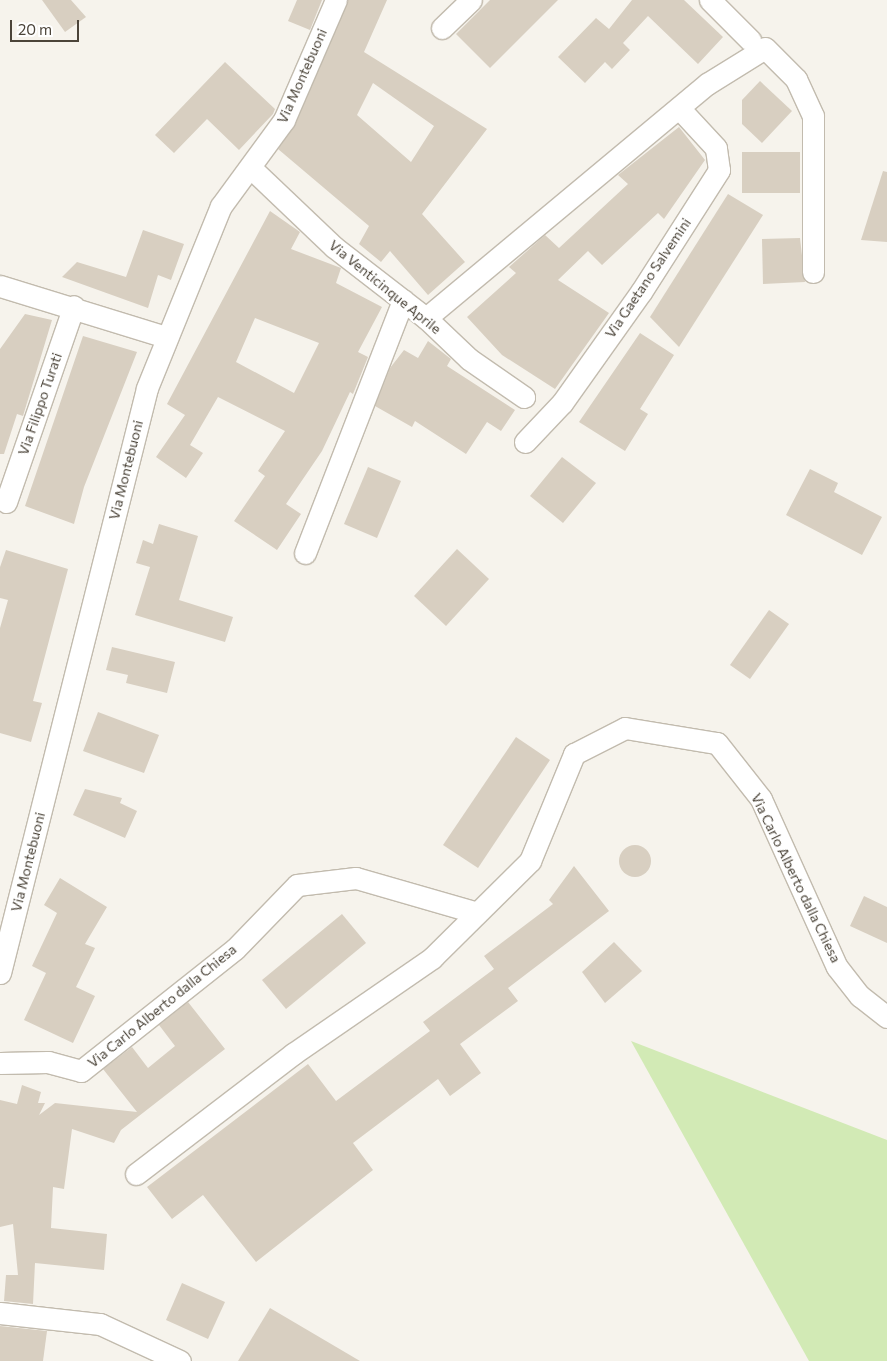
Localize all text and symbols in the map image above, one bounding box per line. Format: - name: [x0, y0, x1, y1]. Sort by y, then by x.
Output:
- scale bar: [12, 10, 81, 42]
- text: 20 m: [18, 20, 52, 38]
- street label: Via Montebuoni: [274, 26, 330, 126]
- street label: Via Gaetano Salvemini: [602, 215, 694, 341]
- street label: Via Venticinque Aprile: [326, 237, 444, 337]
- street label: Via Filippo Turati: [15, 351, 65, 457]
- street label: Via Montebuoni: [106, 418, 146, 522]
- street label: Via Carlo Alberto dalla Chiesa: [748, 791, 844, 965]
- street label: Via Montebuoni: [8, 810, 48, 914]
- street label: Via Carlo Alberto dalla Chiesa: [84, 941, 240, 1071]

